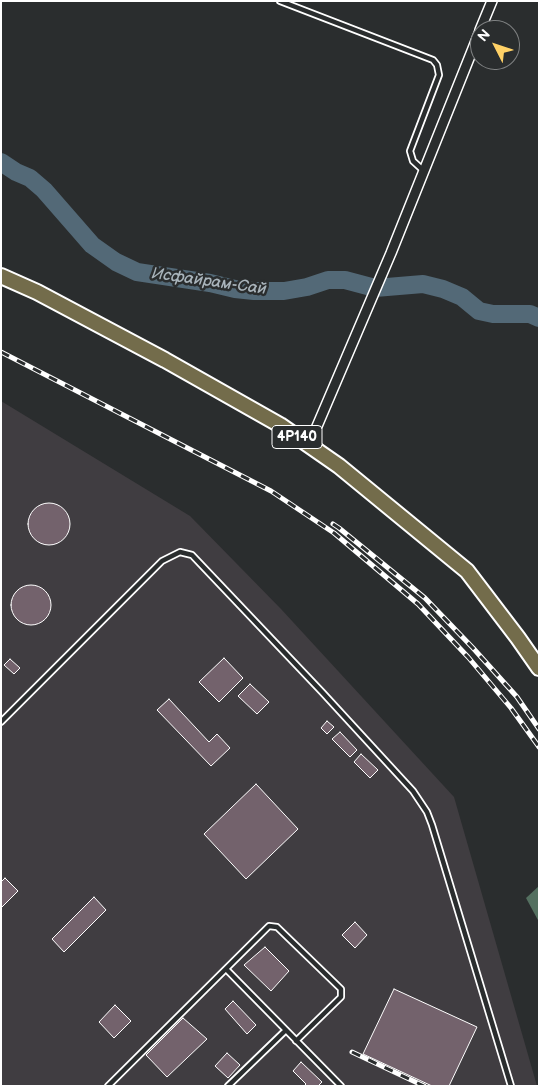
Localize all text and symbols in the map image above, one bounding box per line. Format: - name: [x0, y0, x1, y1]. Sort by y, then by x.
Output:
- north arrow: [470, 20, 520, 70]
- text: N: [474, 26, 494, 45]
- water label: Исфайрам-Сай: [150, 264, 268, 300]
- road number: 4P140: [272, 426, 322, 448]

